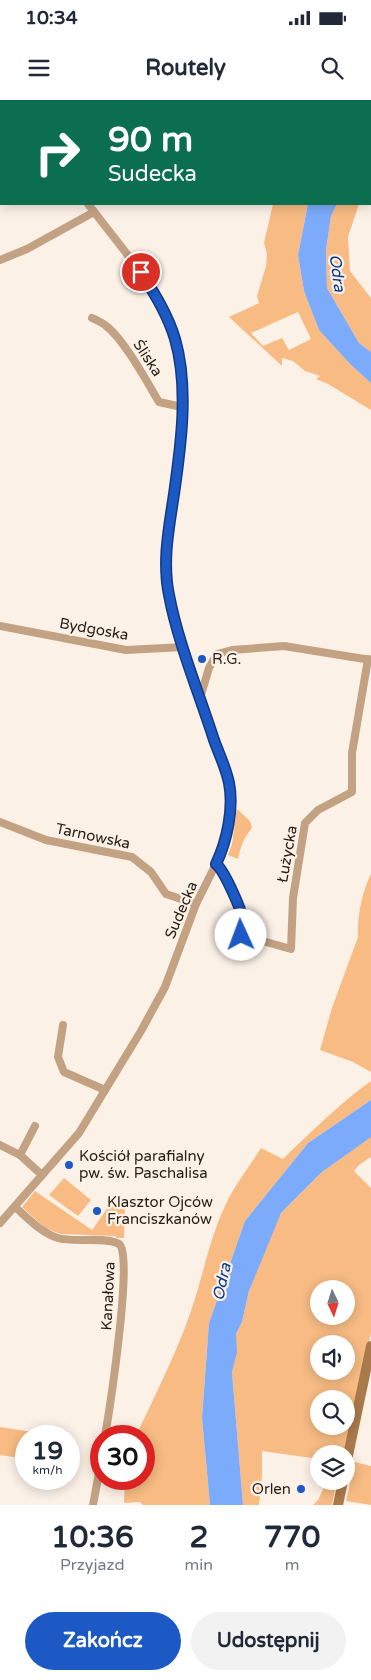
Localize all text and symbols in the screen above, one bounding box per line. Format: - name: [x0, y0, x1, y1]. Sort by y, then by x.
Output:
- text: 10:34: [25, 7, 78, 29]
- icon: menu: [25, 54, 53, 82]
- icon: search: [318, 54, 346, 82]
- text: Routely: [145, 55, 226, 81]
- text: 90 m: [108, 119, 193, 161]
- icon: right: [25, 120, 90, 185]
- text: Sudecka: [108, 161, 197, 187]
- pin: [120, 251, 162, 293]
- water label: Odra: [324, 253, 350, 294]
- icon: arrive: [127, 258, 155, 286]
- street label: Śliska: [129, 336, 167, 380]
- street label: Bydgoska: [58, 614, 130, 644]
- place label: R.G.: [212, 650, 241, 668]
- marker: R.G.: [196, 653, 208, 665]
- street label: Tarnowska: [54, 819, 132, 853]
- street label: Łużycka: [273, 824, 301, 884]
- street label: Sudecka: [161, 879, 201, 941]
- position arrow: [214, 908, 266, 960]
- place label: Kościół parafialny pw. św. Paschalisa: [79, 1147, 208, 1182]
- marker: Kościół parafialny pw. św. Paschalisa: [63, 1159, 75, 1171]
- place label: Klasztor Ojców Franciszkanów: [107, 1193, 213, 1228]
- marker: Klasztor Ojców Franciszkanów: [91, 1205, 103, 1217]
- water label: Odra: [208, 1260, 236, 1303]
- street label: Kanałowa: [97, 1261, 119, 1331]
- north arrow: [310, 1280, 355, 1325]
- map controls: [310, 1280, 355, 1490]
- button: sound: [310, 1335, 355, 1380]
- button: search: [310, 1390, 355, 1435]
- speed limit sign: 30: [90, 1425, 155, 1490]
- text: 19: [32, 1436, 63, 1466]
- button: layers: [310, 1445, 355, 1490]
- text: km/h: [32, 1463, 63, 1477]
- place label: Orlen: [252, 1480, 291, 1498]
- marker: Orlen: [295, 1483, 307, 1495]
- text: 10:36: [51, 1519, 134, 1556]
- text: 2: [189, 1519, 208, 1556]
- text: 770: [264, 1519, 320, 1556]
- text: Przyjazd: [60, 1555, 125, 1575]
- text: min: [185, 1555, 213, 1575]
- text: m: [285, 1555, 299, 1575]
- button: Zakończ: [25, 1612, 181, 1670]
- button: Udostępnij: [191, 1612, 346, 1670]

